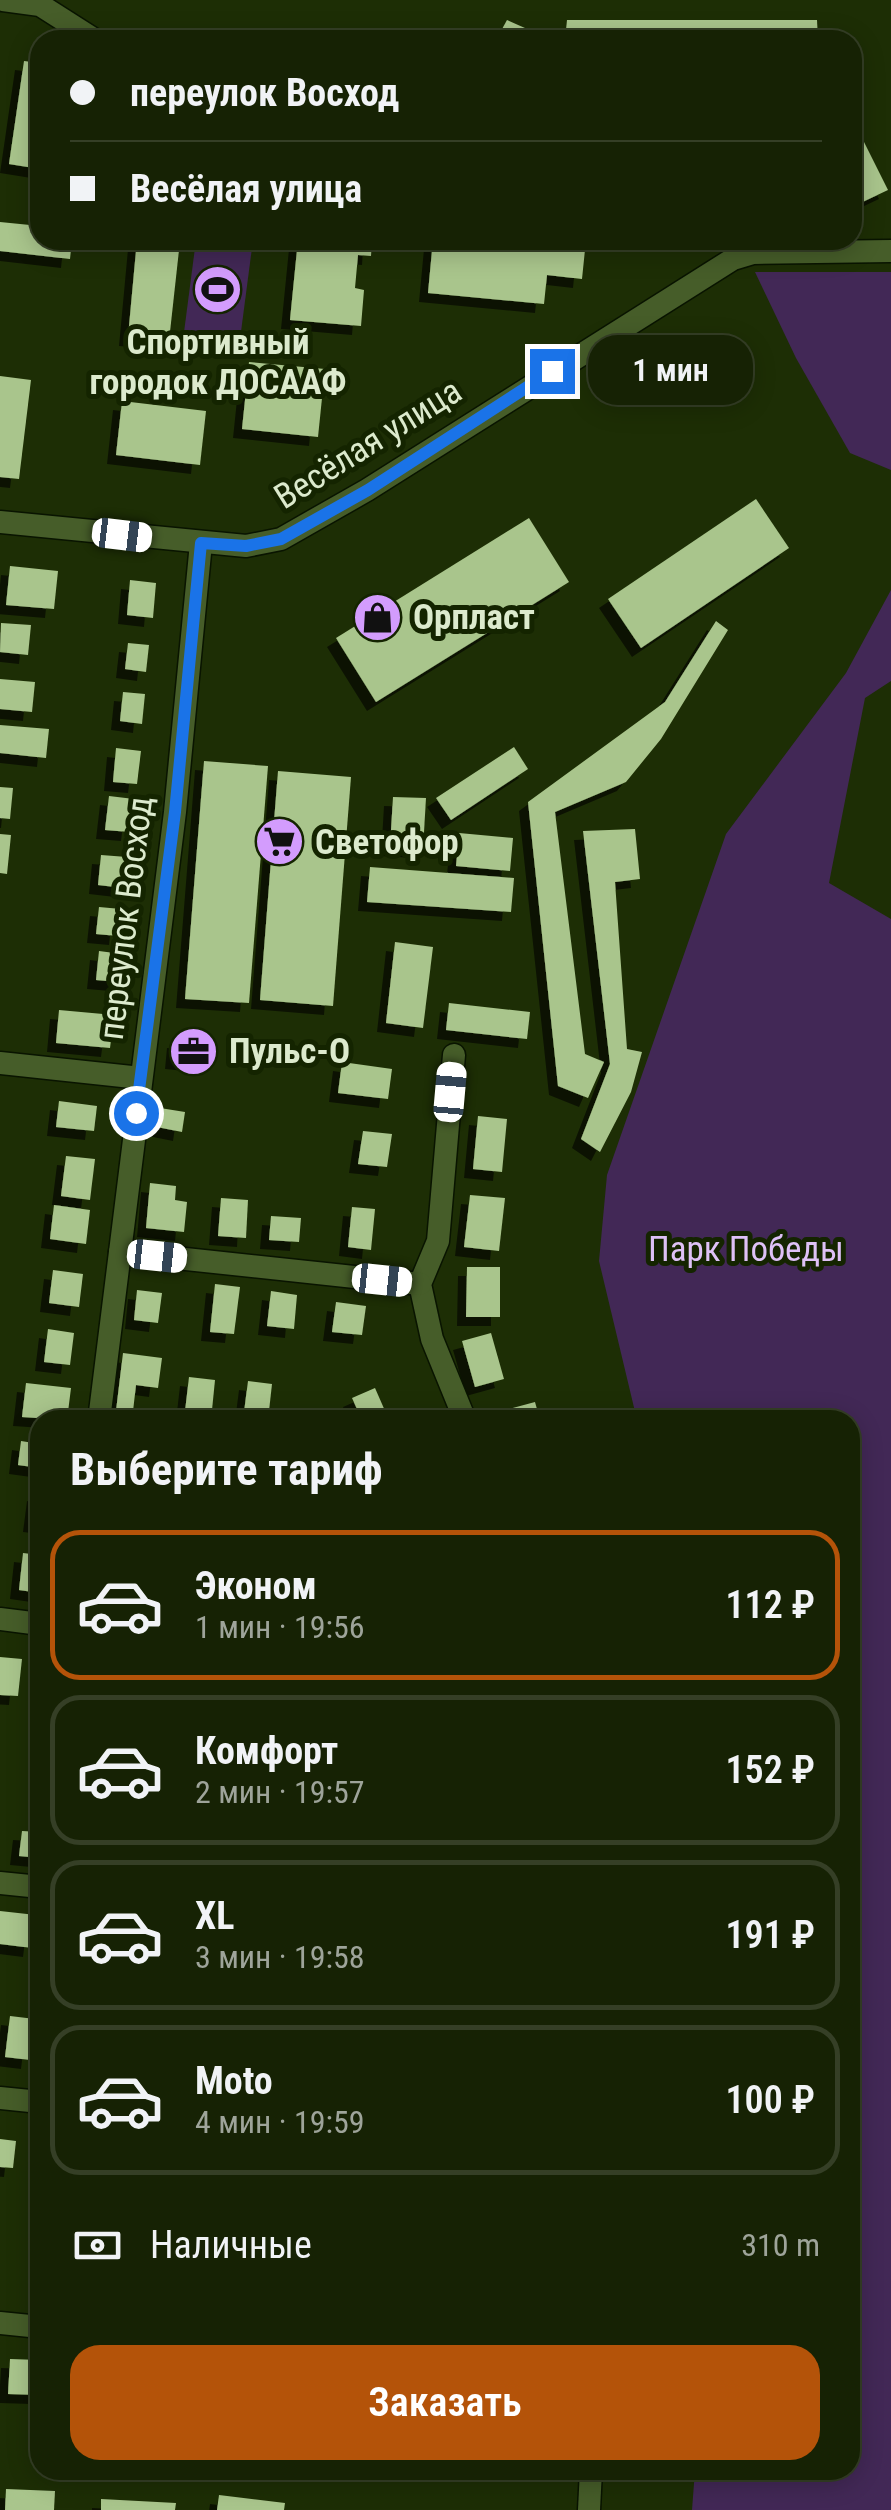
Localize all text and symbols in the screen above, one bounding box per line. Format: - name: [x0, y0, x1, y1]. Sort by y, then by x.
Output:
- text: переулок Восход: [130, 71, 399, 115]
- text: Весёлая улица: [130, 167, 362, 211]
- sports icon: Спортивный городок ДОСААФ: [192, 264, 244, 316]
- place label: Спортивный городок ДОСААФ: [89, 322, 347, 403]
- callout: 1 мин: [587, 336, 752, 406]
- route end: [530, 349, 575, 394]
- text: 1 мин: [632, 351, 709, 389]
- street label: Весёлая улица: [267, 370, 469, 518]
- car: [90, 516, 154, 554]
- shop icon: Орпласт: [352, 591, 404, 643]
- place label: Орпласт: [413, 597, 535, 638]
- street label: переулок Восход: [91, 794, 161, 1042]
- supermarket icon: Светофор: [254, 816, 306, 868]
- place label: Светофор: [315, 822, 459, 863]
- office icon: Пульс-О: [168, 1025, 220, 1077]
- place label: Пульс-О: [229, 1031, 350, 1072]
- car: [432, 1061, 468, 1123]
- route start: [114, 1091, 159, 1136]
- park label: Парк Победы: [648, 1229, 844, 1270]
- car: [126, 1238, 188, 1274]
- car: [351, 1262, 413, 1298]
- text: Выберите тариф: [70, 1443, 383, 1496]
- icon: car: [75, 1560, 165, 1650]
- text: Эконом: [195, 1564, 317, 1608]
- text: 112 ₽: [725, 1583, 815, 1627]
- text: 1 мин · 19:56: [195, 1608, 365, 1646]
- icon: car: [75, 1725, 165, 1815]
- text: Комфорт: [195, 1729, 338, 1773]
- text: 152 ₽: [725, 1748, 815, 1792]
- text: 2 мин · 19:57: [195, 1773, 365, 1811]
- icon: car: [75, 1890, 165, 1980]
- text: XL: [195, 1894, 234, 1938]
- text: 191 ₽: [725, 1913, 815, 1957]
- text: 3 мин · 19:58: [195, 1938, 365, 1976]
- icon: car: [75, 2055, 165, 2145]
- text: Moto: [195, 2059, 273, 2103]
- text: 100 ₽: [725, 2078, 815, 2122]
- text: 4 мин · 19:59: [195, 2103, 365, 2141]
- icon: cash: [70, 2218, 125, 2273]
- text: Наличные: [150, 2223, 312, 2267]
- text: 310 m: [741, 2226, 820, 2264]
- button: Заказать: [70, 2345, 820, 2460]

